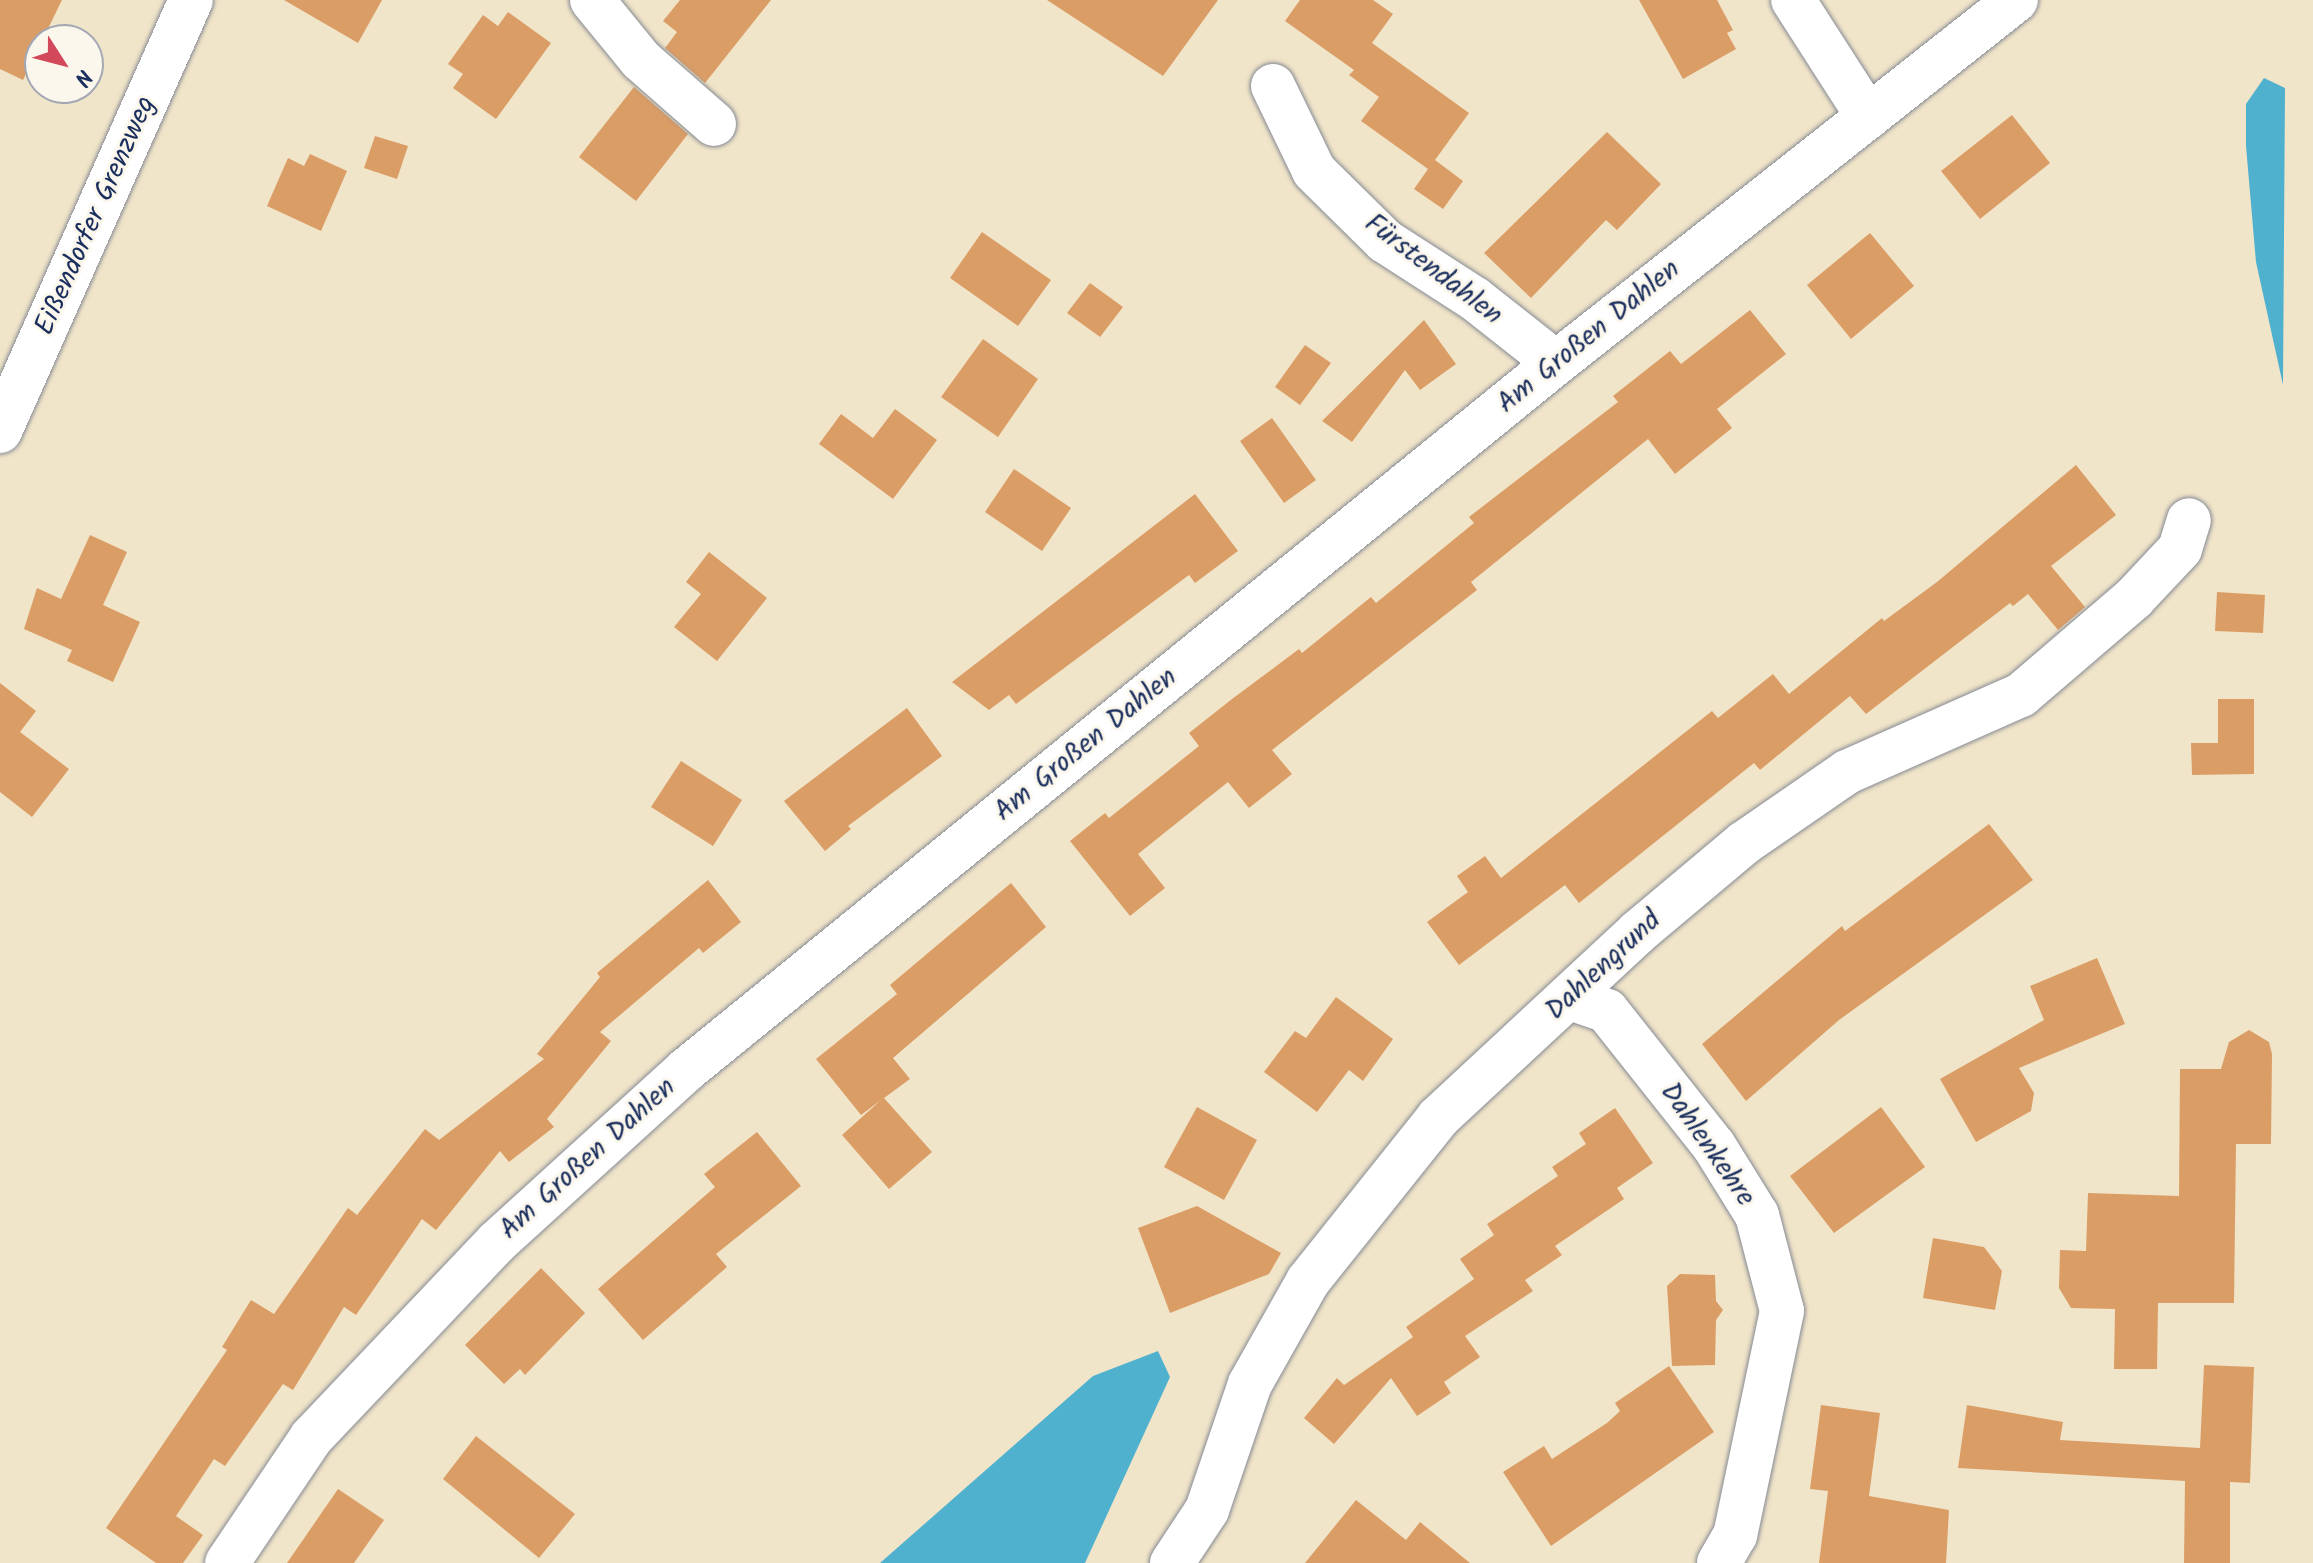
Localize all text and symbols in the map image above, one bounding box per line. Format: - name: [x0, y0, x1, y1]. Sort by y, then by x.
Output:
- north arrow: [24, 24, 104, 104]
- text: N: [64, 61, 100, 93]
- street label: Eißendorfer Grenzweg: [28, 92, 164, 340]
- street label: Fürstendahlen: [1357, 207, 1509, 333]
- street label: Am Großen Dahlen: [1491, 253, 1687, 421]
- street label: Am Großen Dahlen: [988, 661, 1184, 829]
- street label: Dahlengrund: [1539, 904, 1669, 1028]
- street label: Am Großen Dahlen: [493, 1071, 683, 1247]
- street label: Dahlenkehre: [1652, 1077, 1762, 1213]

